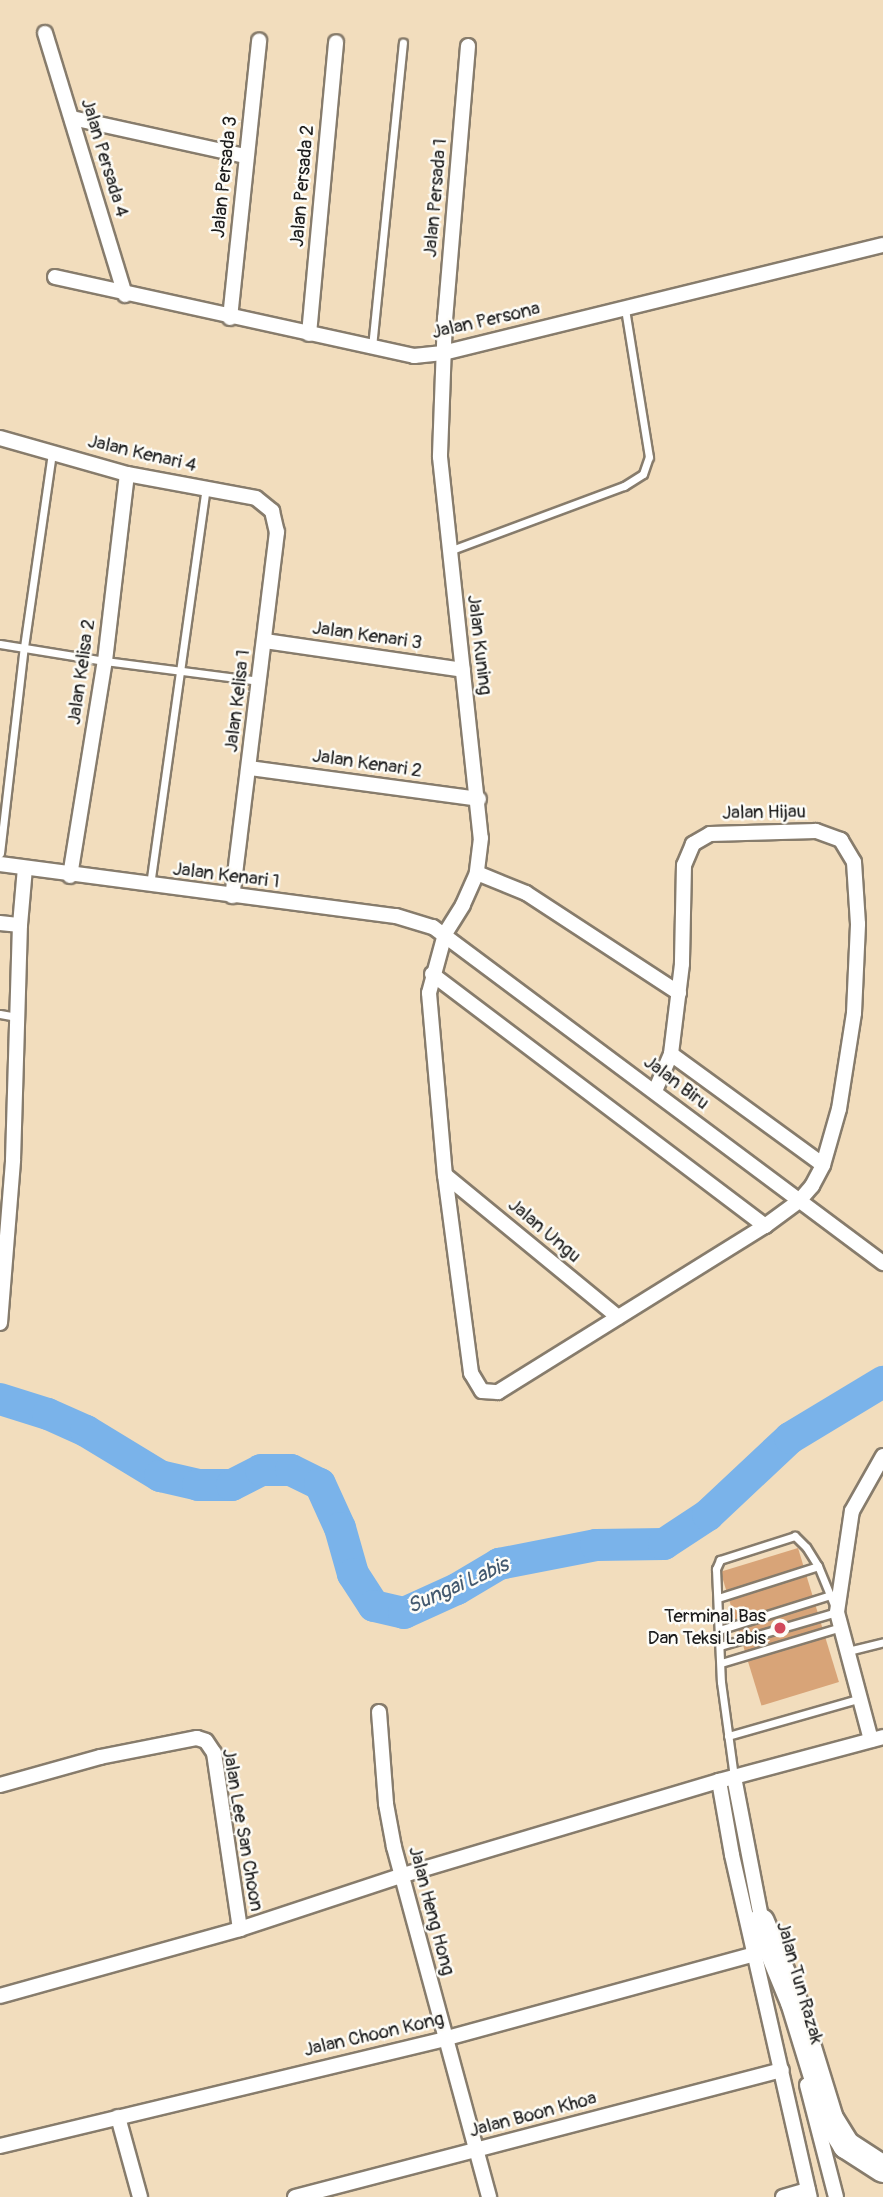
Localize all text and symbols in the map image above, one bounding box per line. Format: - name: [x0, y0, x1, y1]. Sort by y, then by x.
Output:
- street label: Jalan Persada 4: [75, 96, 133, 220]
- street label: Jalan Persada 3: [207, 115, 243, 239]
- street label: Jalan Persada 2: [286, 124, 320, 248]
- street label: Jalan Persada 1: [419, 138, 453, 258]
- street label: Jalan Persona: [430, 297, 542, 345]
- street label: Jalan Kenari 4: [85, 430, 199, 478]
- street label: Jalan Kuning: [462, 594, 496, 696]
- street label: Jalan Kenari 3: [311, 617, 423, 655]
- street label: Jalan Kelisa 2: [63, 618, 101, 726]
- street label: Jalan Kelisa 1: [220, 648, 256, 754]
- street label: Jalan Kenari 2: [311, 745, 423, 783]
- street label: Jalan Hijau: [722, 801, 806, 825]
- street label: Jalan Kenari 1: [171, 858, 281, 894]
- street label: Jalan Biru: [639, 1051, 713, 1115]
- street label: Jalan Ungu: [503, 1194, 585, 1268]
- water label: Sungai Labis: [403, 1552, 513, 1620]
- place label: Terminal Bas Dan Teksi Labis: [647, 1606, 766, 1650]
- marker: Terminal Bas Dan Teksi Labis: [772, 1620, 788, 1636]
- street label: Jalan Lee San Choon: [216, 1747, 268, 1913]
- street label: Jalan Heng Hong: [403, 1844, 459, 1978]
- street label: Jalan Tun Razak: [771, 1919, 827, 2047]
- street label: Jalan Choon Kong: [302, 2008, 446, 2062]
- street label: Jalan Boon Khoa: [467, 2087, 599, 2143]

